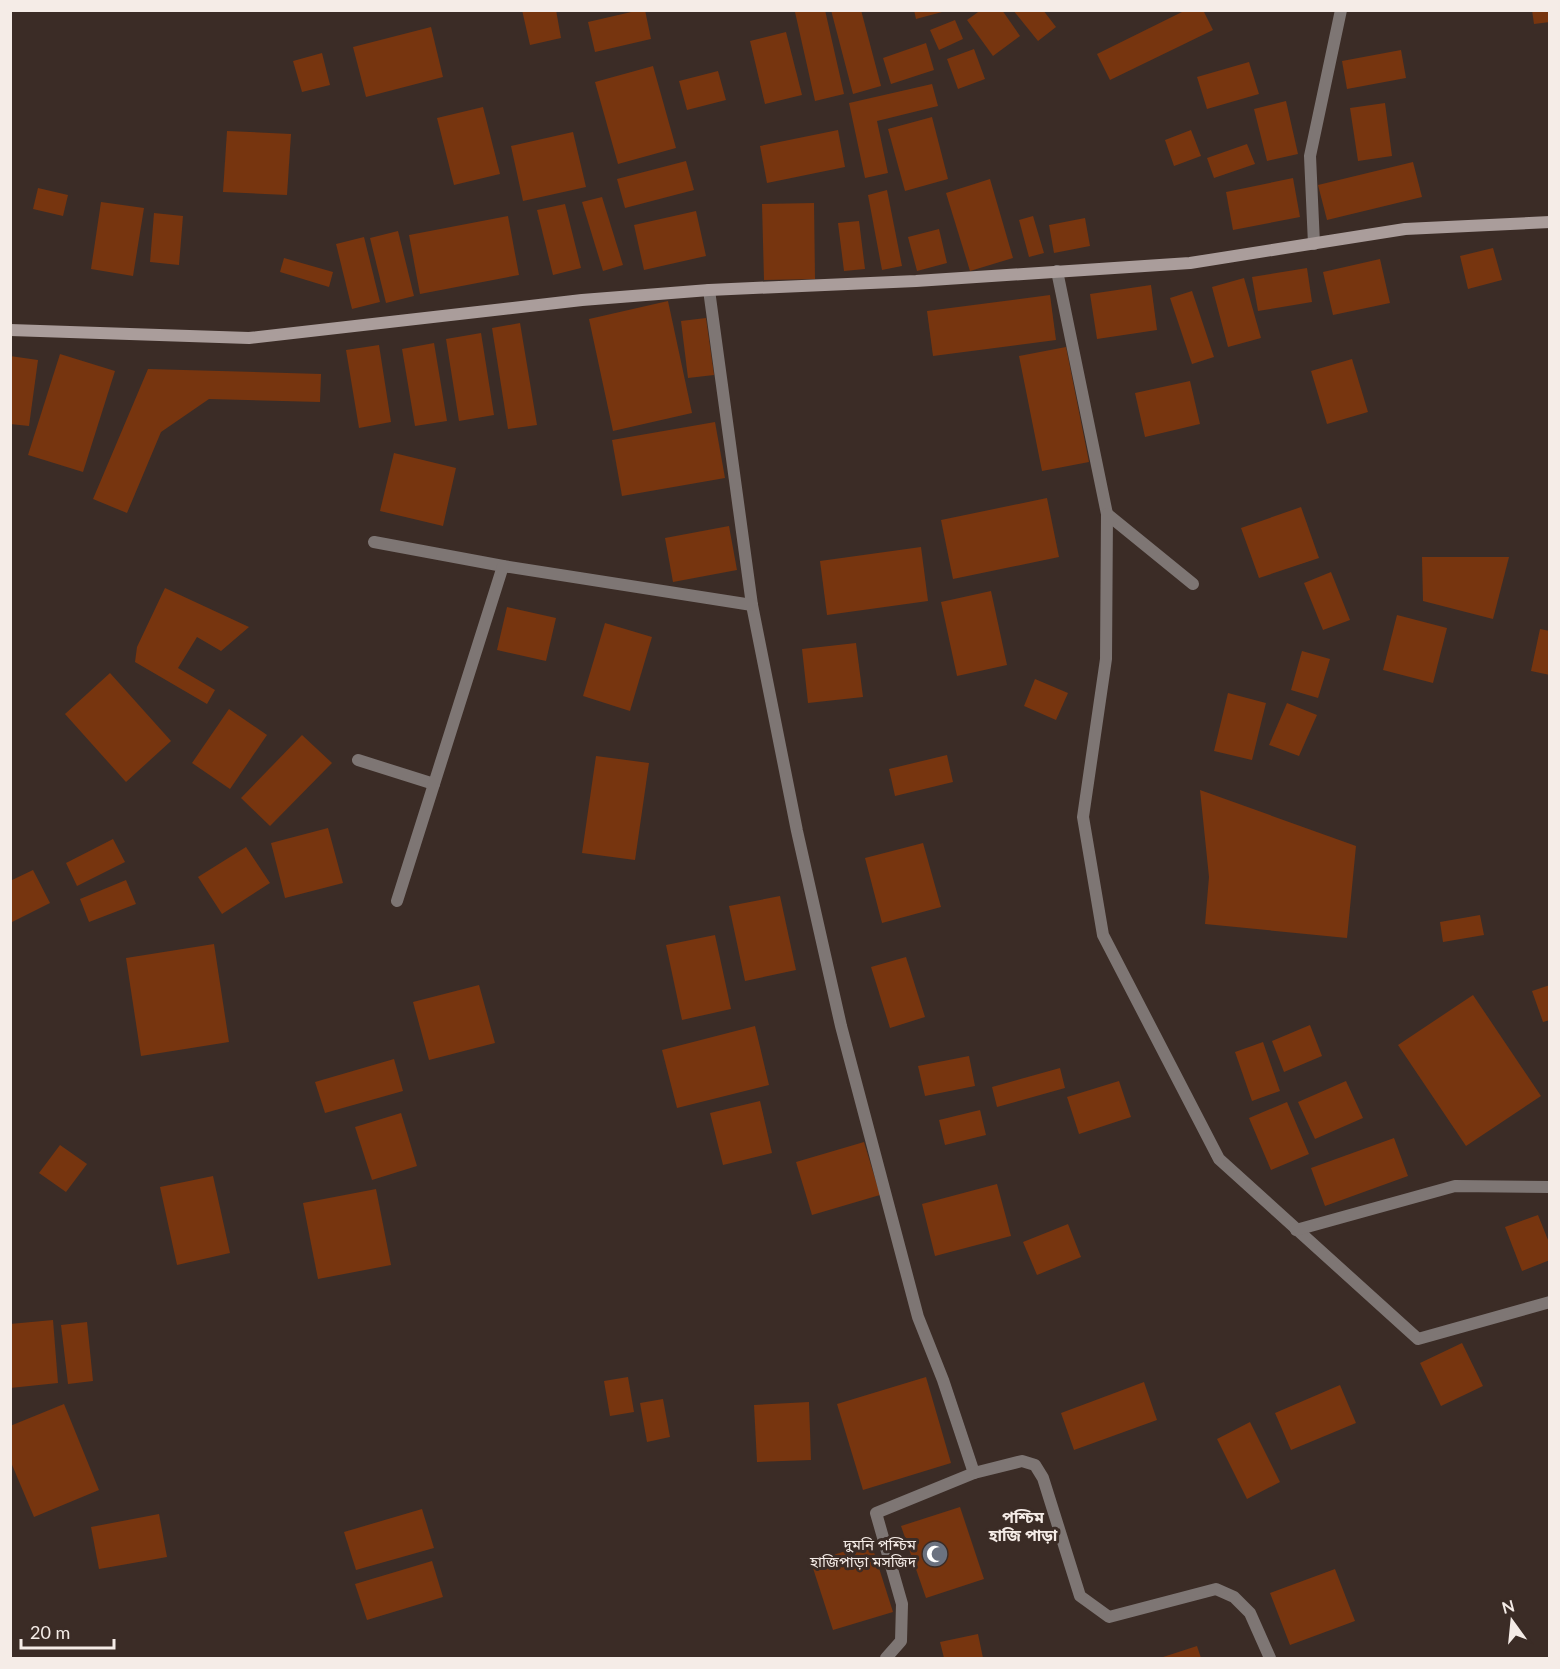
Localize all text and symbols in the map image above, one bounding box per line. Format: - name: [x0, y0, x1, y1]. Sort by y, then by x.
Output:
- district label: পশ্চিম হাজি পাড়া: [988, 1507, 1058, 1544]
- place label: দুমনি পশ্চিম হাজিপাড়া মসজিদ: [809, 1535, 917, 1570]
- mosque icon: দুমনি পশ্চিম হাজিপাড়া মসজিদ: [920, 1539, 950, 1569]
- north arrow: [1482, 1591, 1542, 1651]
- text: N: [1500, 1595, 1516, 1617]
- scale bar: [21, 1612, 114, 1650]
- text: 20 m: [30, 1621, 70, 1643]

